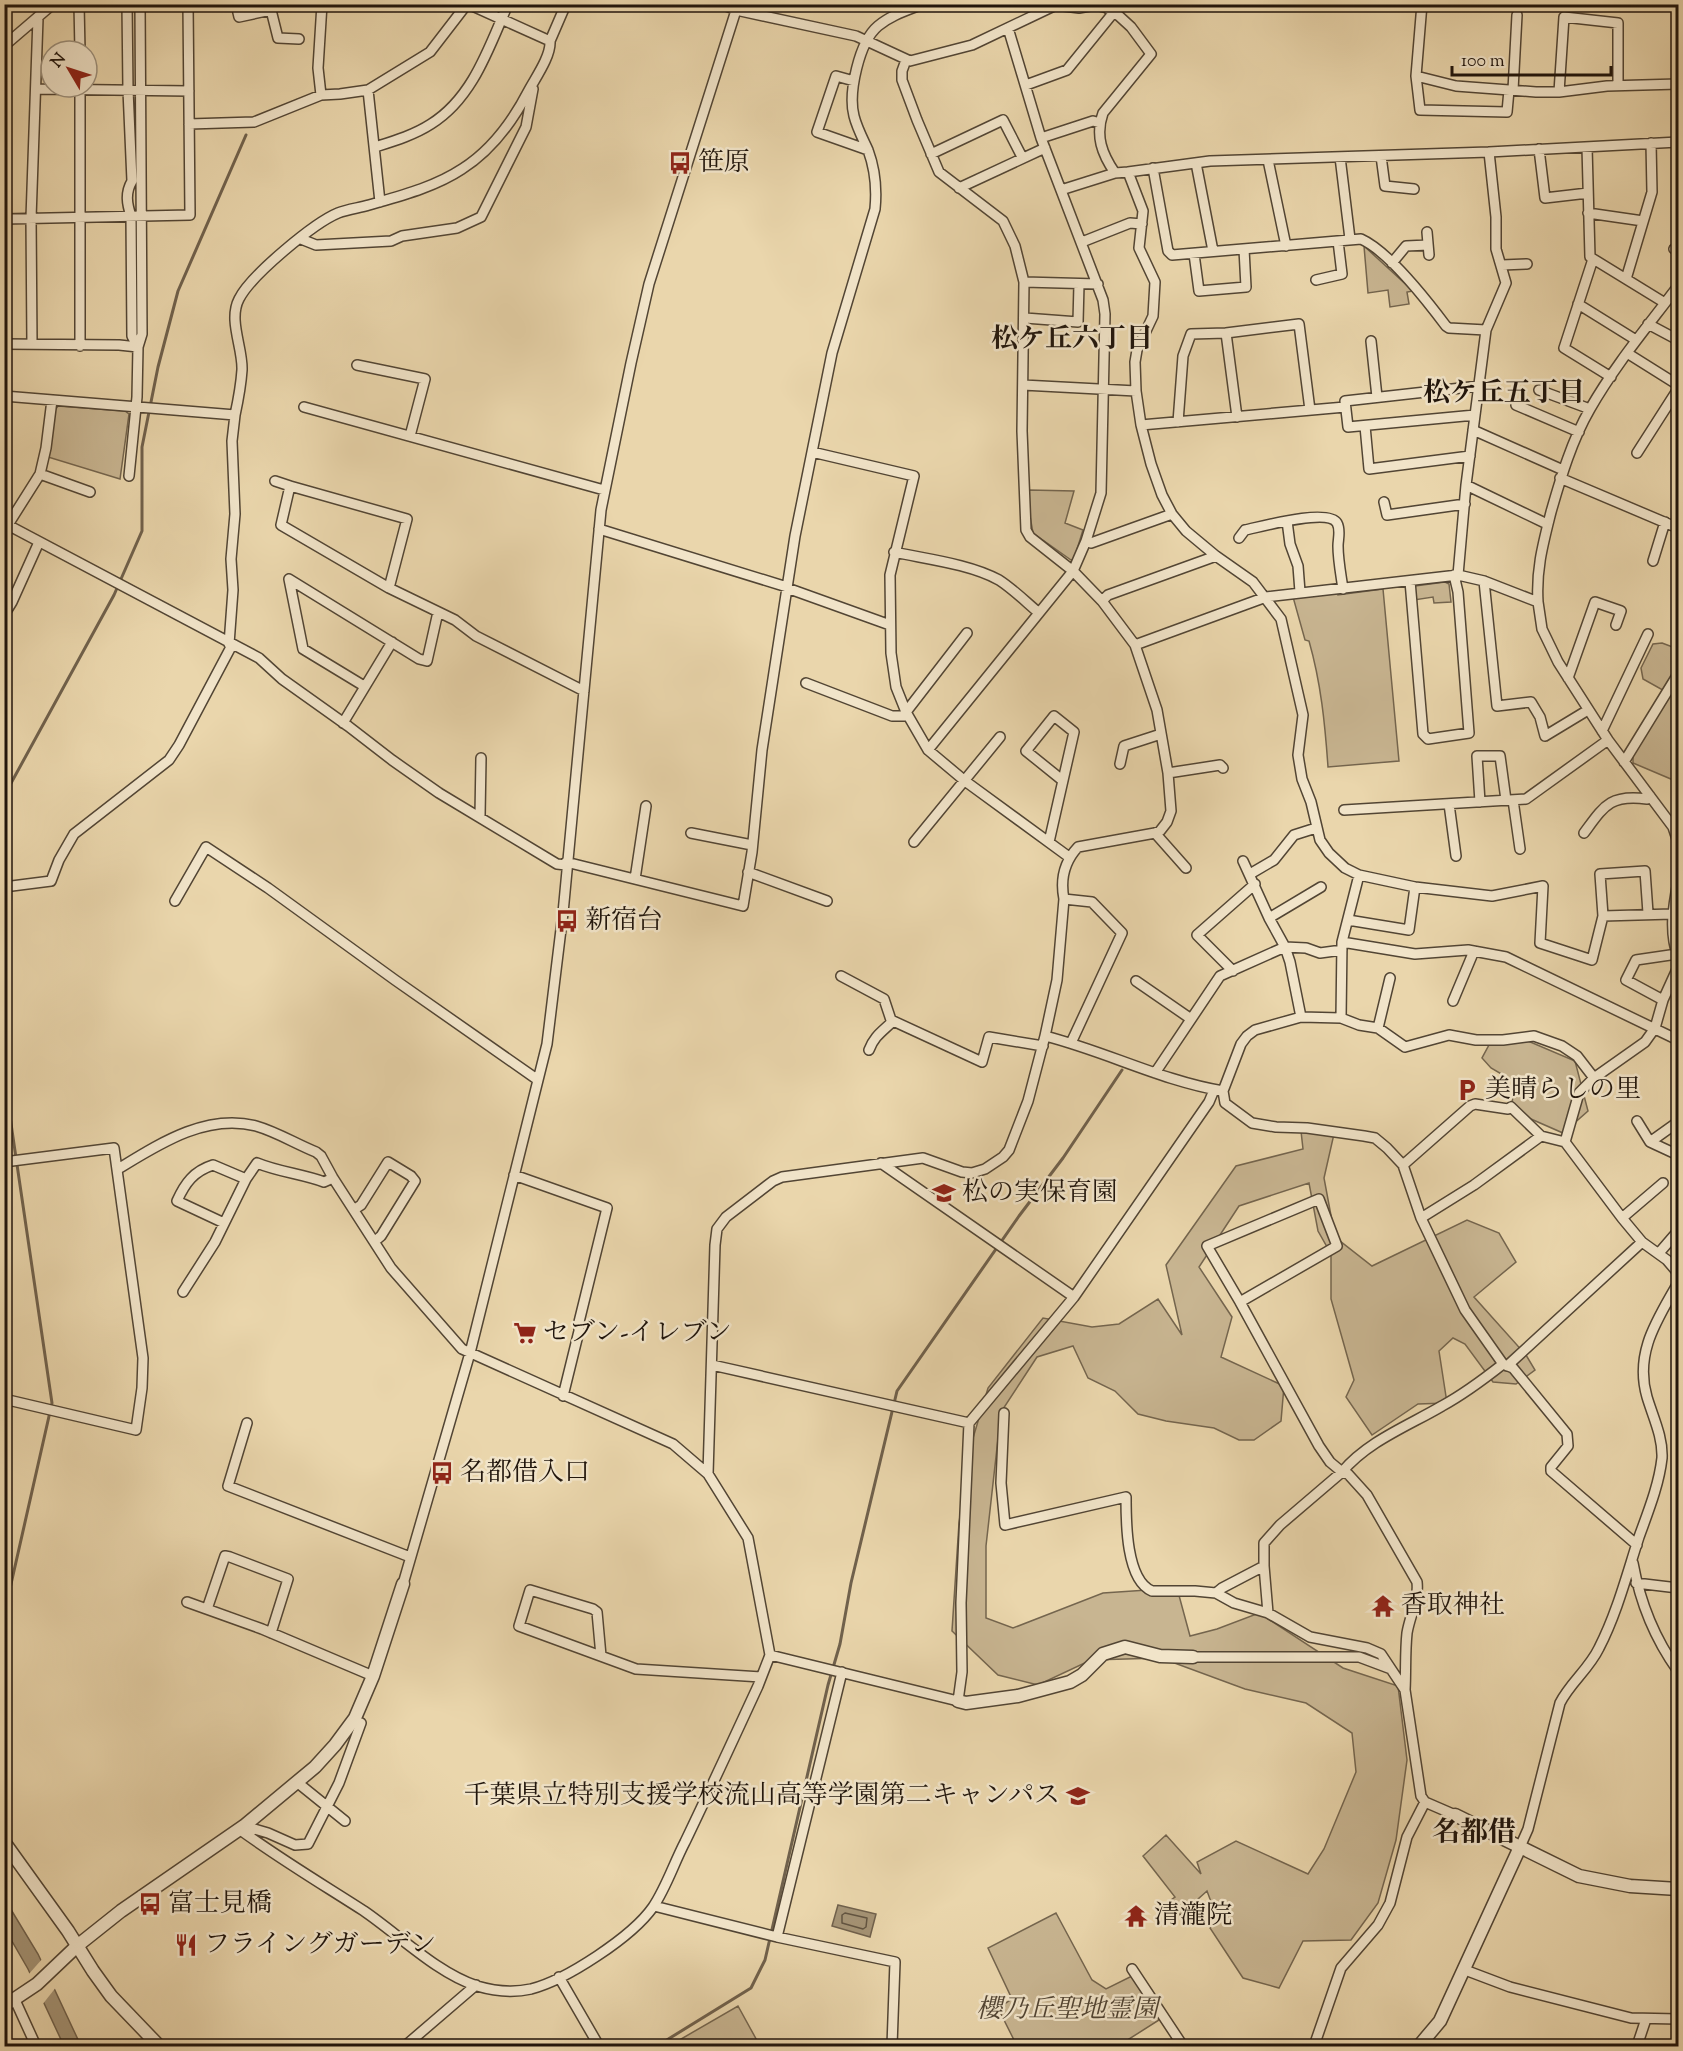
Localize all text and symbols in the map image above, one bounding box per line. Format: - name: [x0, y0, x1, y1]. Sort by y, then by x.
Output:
- north arrow: [39, 39, 99, 99]
- scale bar: [1452, 39, 1611, 77]
- text: N: [46, 49, 72, 73]
- text: 100 m: [1461, 49, 1505, 75]
- place label: 笹原: [698, 145, 750, 182]
- bus stop icon: 笹原: [667, 150, 693, 176]
- district label: 松ケ丘六丁目: [991, 321, 1153, 360]
- district label: 松ケ丘五丁目: [1423, 375, 1585, 414]
- place label: 新宿台: [585, 903, 663, 940]
- bus stop icon: 新宿台: [554, 908, 580, 934]
- place label: 美晴らしの里: [1485, 1072, 1641, 1109]
- parking icon: 美晴らしの里: [1454, 1077, 1480, 1103]
- place label: 松の実保育園: [962, 1175, 1118, 1212]
- school or university icon: 松の実保育園: [931, 1180, 957, 1206]
- place label: セブン-イレブン: [543, 1315, 732, 1352]
- supermarket icon: セブン-イレブン: [512, 1320, 538, 1346]
- place label: 名都借入口: [460, 1455, 590, 1492]
- bus stop icon: 名都借入口: [429, 1460, 455, 1486]
- place label: 香取神社: [1401, 1588, 1505, 1625]
- temple icon: 香取神社: [1370, 1593, 1396, 1619]
- place label: 千葉県立特別支援学校流山高等学園第二キャンパス: [464, 1778, 1060, 1815]
- school or university icon: 千葉県立特別支援学校流山高等学園第二キャンパス: [1065, 1783, 1091, 1809]
- district label: 名都借: [1432, 1814, 1516, 1854]
- place label: 富士見橋: [168, 1886, 272, 1923]
- bus stop icon: 富士見橋: [137, 1891, 163, 1917]
- place label: 清瀧院: [1154, 1898, 1232, 1935]
- temple icon: 清瀧院: [1123, 1903, 1149, 1929]
- place label: フライングガーデン: [204, 1927, 436, 1964]
- restaurant icon: フライングガーデン: [173, 1932, 199, 1958]
- park label: 櫻乃丘聖地霊園: [976, 1992, 1162, 2029]

